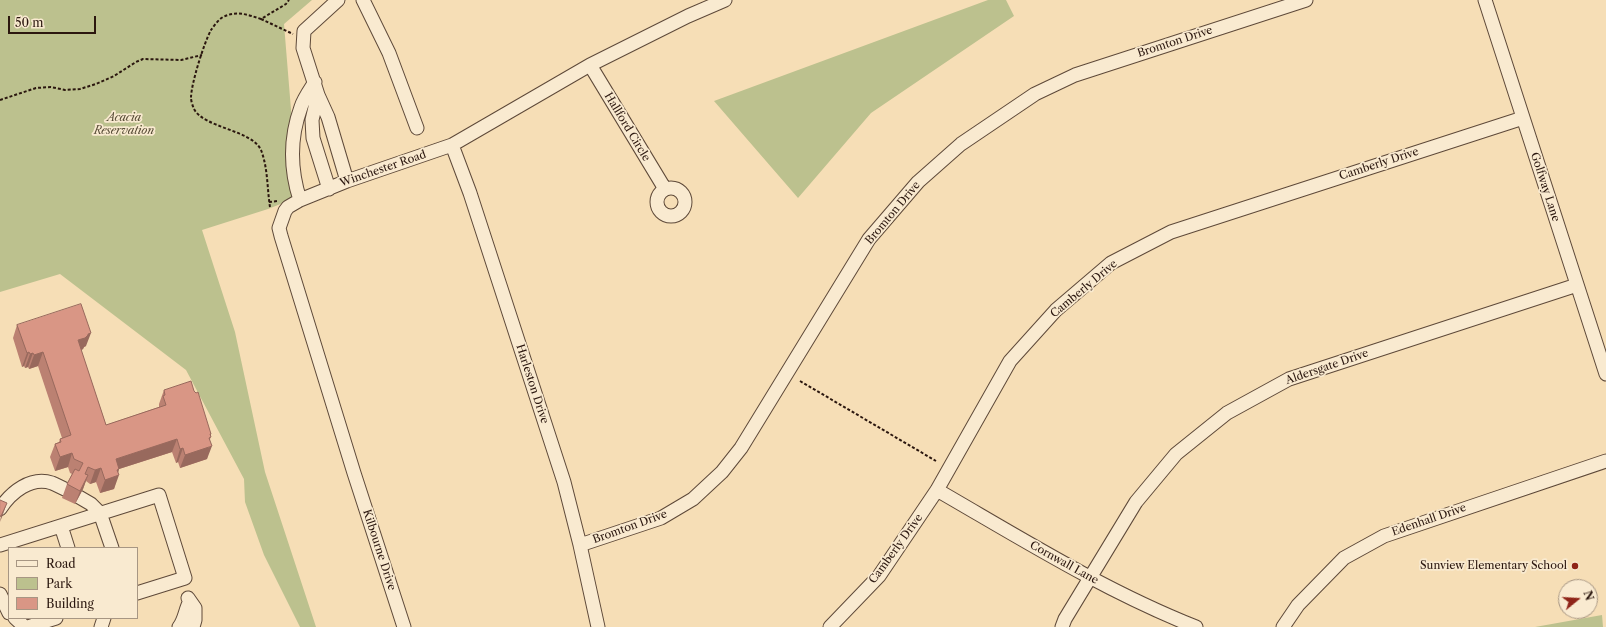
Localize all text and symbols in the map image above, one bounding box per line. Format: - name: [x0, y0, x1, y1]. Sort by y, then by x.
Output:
- scale bar: [10, 8, 98, 34]
- text: 50 m: [15, 15, 44, 30]
- street label: Bromton Drive: [1136, 24, 1214, 60]
- street label: Hallford Circle: [601, 90, 653, 164]
- park label: Acacia Reservation: [94, 111, 154, 137]
- street label: Camberly Drive: [1338, 145, 1420, 183]
- street label: Winchester Road: [338, 148, 428, 190]
- street label: Golfway Lane: [1528, 151, 1562, 223]
- street label: Bromton Drive: [863, 179, 923, 247]
- street label: Camberly Drive: [1048, 257, 1120, 321]
- street label: Harleston Drive: [513, 343, 551, 425]
- street label: Aldersgate Drive: [1284, 347, 1370, 387]
- street label: Edenhall Drive: [1390, 501, 1468, 539]
- street label: Bromton Drive: [591, 507, 669, 547]
- street label: Kilbourne Drive: [360, 508, 398, 592]
- street label: Camberly Drive: [866, 512, 926, 586]
- street label: Cornwall Lane: [1027, 539, 1101, 587]
- legend: [8, 547, 138, 619]
- text: Road: [46, 556, 76, 571]
- place label: Sunview Elementary School: [1420, 559, 1567, 573]
- marker: Sunview Elementary School: [1570, 561, 1580, 571]
- text: Park: [46, 576, 72, 591]
- north arrow: [1558, 579, 1598, 619]
- text: N: [1580, 589, 1597, 602]
- text: Building: [46, 596, 94, 611]

